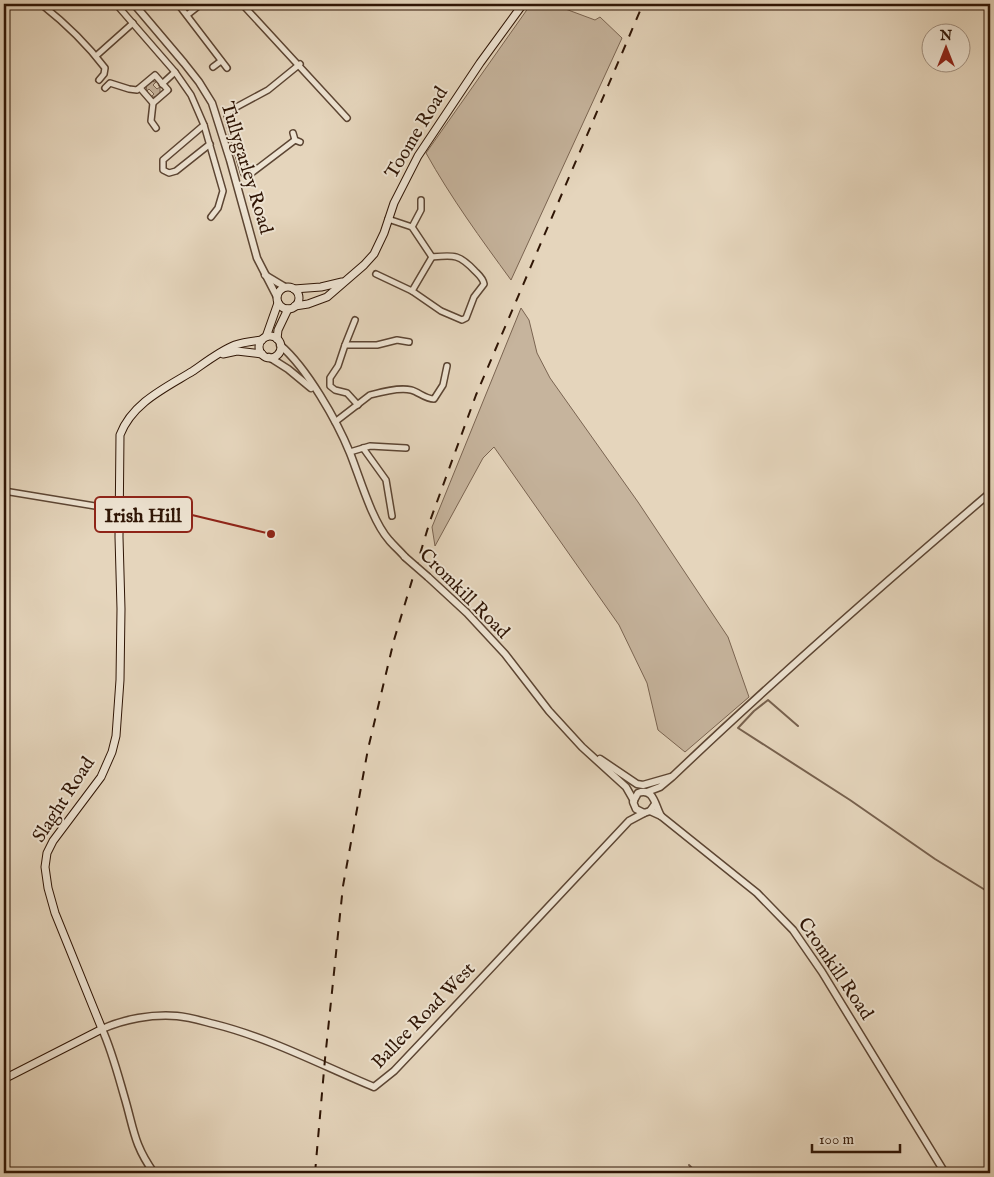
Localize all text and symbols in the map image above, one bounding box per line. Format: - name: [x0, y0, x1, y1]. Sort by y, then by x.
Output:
- north arrow: [922, 22, 972, 72]
- text: N: [939, 27, 952, 45]
- street label: Toome Road: [380, 82, 454, 183]
- street label: Tullygarley Road: [214, 99, 278, 238]
- callout: Irish Hill: [95, 497, 192, 532]
- text: Irish Hill: [105, 504, 182, 529]
- street label: Cromkill Road: [414, 544, 515, 645]
- street label: Slaght Road: [27, 752, 101, 847]
- street label: Cromkill Road: [792, 913, 878, 1025]
- street label: Ballee Road West: [367, 957, 481, 1074]
- scale bar: [812, 1122, 899, 1154]
- text: 100 m: [819, 1130, 855, 1149]

